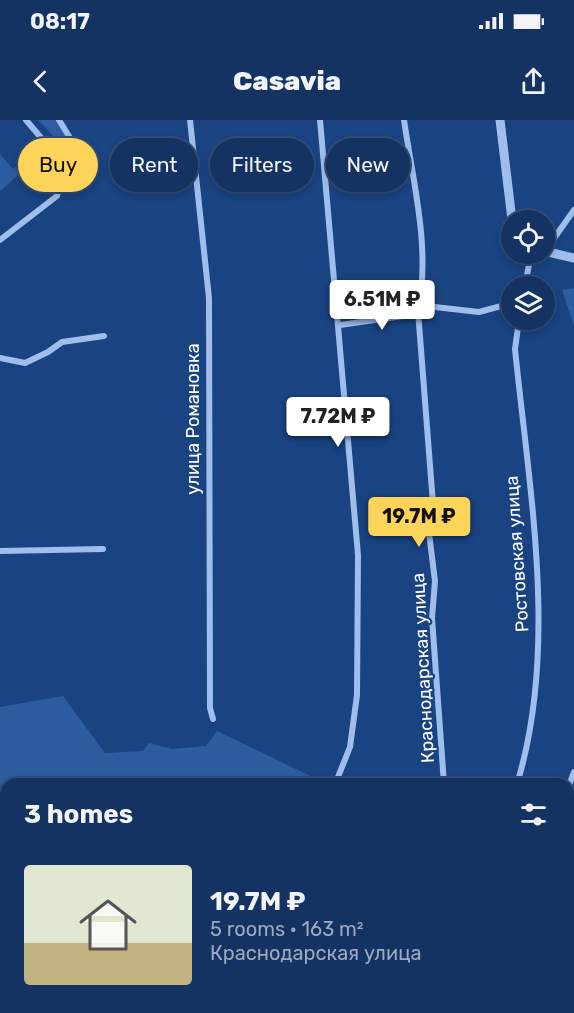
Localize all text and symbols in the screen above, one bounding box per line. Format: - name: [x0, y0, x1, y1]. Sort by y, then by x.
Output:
- text: 08:17: [30, 8, 90, 35]
- icon: back: [24, 65, 57, 98]
- text: Casavia: [233, 65, 341, 97]
- icon: share: [517, 65, 550, 98]
- chip: Buy: [18, 138, 98, 192]
- chip: Rent: [110, 138, 198, 192]
- chip: Filters: [210, 138, 314, 192]
- chip: New: [326, 138, 410, 192]
- map controls: [501, 210, 555, 330]
- button: locate: [501, 210, 555, 264]
- button: layers: [501, 276, 555, 330]
- pin: 6.51M ₽: [327, 280, 437, 331]
- text: 6.51M ₽: [344, 287, 420, 311]
- street label: улица Романовка: [182, 343, 204, 495]
- pin: 7.72M ₽: [283, 397, 393, 448]
- text: 7.72M ₽: [300, 404, 376, 428]
- street label: Ростовская улица: [501, 475, 533, 633]
- pin: 19.7M ₽: [364, 497, 474, 548]
- text: 19.7M ₽: [382, 504, 456, 528]
- street label: Краснодарская улица: [407, 572, 439, 764]
- icon: filters: [517, 798, 550, 831]
- text: 3 homes: [24, 799, 133, 830]
- text: 19.7M ₽: [210, 886, 306, 917]
- icon: home: [72, 889, 144, 961]
- text: 5 rooms · 163 m²: [210, 917, 364, 941]
- text: Краснодарская улица: [210, 941, 422, 965]

